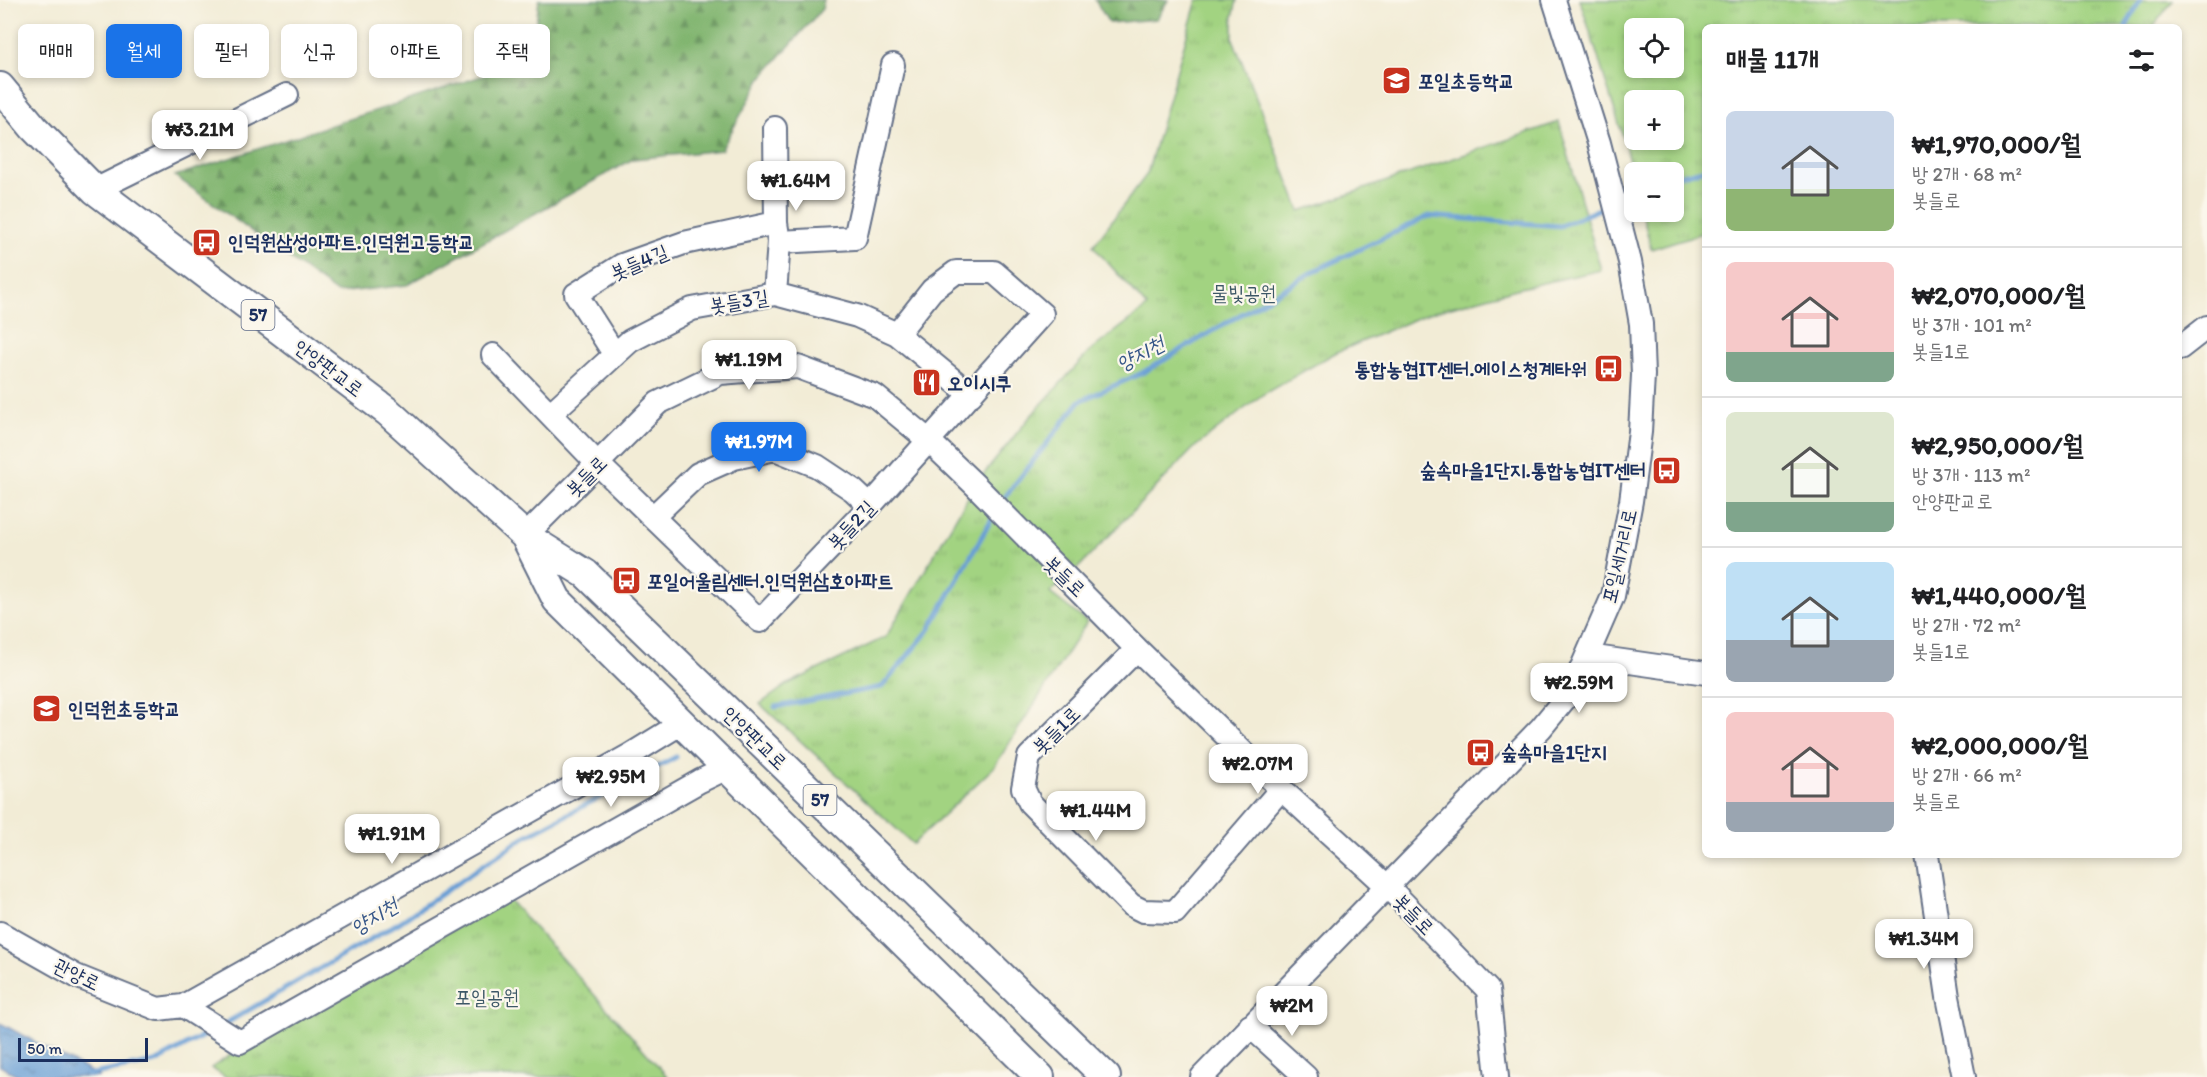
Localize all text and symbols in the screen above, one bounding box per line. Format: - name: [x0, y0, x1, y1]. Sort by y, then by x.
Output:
- map controls: [1624, 18, 1684, 222]
- button: locate: [1624, 18, 1684, 78]
- chip: 매매: [18, 24, 94, 78]
- chip: 월세: [106, 24, 182, 78]
- chip: 필터: [194, 24, 269, 78]
- chip: 신규: [281, 24, 357, 78]
- chip: 아파트: [369, 24, 462, 78]
- chip: 주택: [474, 24, 550, 78]
- text: 매물 11개: [1726, 43, 1819, 75]
- icon: filters: [2125, 44, 2158, 77]
- school or university icon: 포일초등학교: [1381, 65, 1413, 97]
- place label: 포일초등학교: [1418, 69, 1515, 93]
- button: +: [1624, 90, 1684, 150]
- pin: ₩3.21M: [151, 110, 249, 161]
- text: ₩3.21M: [166, 117, 234, 141]
- text: ₩1,970,000/월: [1912, 128, 2081, 160]
- icon: home: [1774, 135, 1846, 207]
- pin: ₩1.64M: [747, 161, 845, 212]
- button: −: [1624, 162, 1684, 222]
- text: 방 2개 · 68 m²: [1912, 162, 2022, 186]
- text: ₩1.64M: [761, 168, 831, 192]
- text: 봇들로: [1912, 188, 1960, 212]
- bus stop icon: 인덕원삼성아파트.인덕원고등학교: [191, 226, 223, 258]
- place label: 인덕원삼성아파트.인덕원고등학교: [228, 230, 474, 254]
- street label: 봇들4길: [607, 239, 671, 285]
- text: ₩2,070,000/월: [1912, 279, 2085, 311]
- park label: 물빛공원: [1212, 281, 1276, 305]
- street label: 봇들3길: [708, 285, 770, 317]
- icon: home: [1774, 286, 1846, 358]
- road number: 57: [242, 300, 274, 330]
- text: 방 3개 · 101 m²: [1912, 313, 2032, 337]
- water label: 양지천: [1112, 329, 1170, 376]
- street label: 안양판교로: [290, 334, 368, 402]
- text: 봇들1로: [1912, 339, 1970, 363]
- pin: ₩1.19M: [700, 340, 798, 391]
- text: ₩1.19M: [716, 347, 782, 371]
- bus stop icon: 통합농협IT센터.에이스청계타워: [1592, 353, 1624, 385]
- place label: 통합농협IT센터.에이스청계타워: [1354, 357, 1587, 381]
- restaurant icon: 오이시쿠: [910, 367, 942, 399]
- place label: 오이시쿠: [947, 371, 1011, 395]
- pin: ₩1.97M: [710, 422, 808, 473]
- text: ₩1.97M: [725, 429, 793, 453]
- text: ₩2,950,000/월: [1912, 429, 2083, 461]
- icon: home: [1774, 436, 1846, 508]
- street label: 봇들로: [560, 450, 612, 502]
- bus stop icon: 숲속마을1단지.통합농협IT센터: [1651, 454, 1683, 486]
- place label: 숲속마을1단지.통합농협IT센터: [1420, 458, 1646, 482]
- text: 방 3개 · 113 m²: [1912, 463, 2030, 487]
- text: 안양판교로: [1912, 489, 1992, 513]
- street label: 봇들2길: [822, 495, 880, 555]
- street label: 포일세거리로: [1596, 506, 1642, 606]
- street label: 봇들로: [1039, 551, 1091, 601]
- bus stop icon: 포일어울림센터.인덕원삼호아파트: [610, 565, 642, 597]
- place label: 포일어울림센터.인덕원삼호아파트: [647, 569, 893, 593]
- text: ₩1,440,000/월: [1912, 579, 2086, 611]
- icon: home: [1774, 586, 1846, 658]
- text: 방 2개 · 72 m²: [1912, 613, 2021, 637]
- text: 봇들1로: [1912, 639, 1970, 663]
- pin: ₩2.59M: [1530, 663, 1628, 714]
- text: ₩2.59M: [1544, 670, 1614, 694]
- school or university icon: 인덕원초등학교: [31, 693, 63, 725]
- place label: 인덕원초등학교: [68, 697, 181, 721]
- street label: 안양판교로: [718, 701, 792, 775]
- street label: 봇들1로: [1027, 701, 1085, 759]
- text: ₩2,000,000/월: [1912, 729, 2088, 761]
- bus stop icon: 숲속마을1단지: [1464, 736, 1496, 768]
- icon: home: [1774, 736, 1846, 808]
- place label: 숲속마을1단지: [1501, 740, 1607, 764]
- pin: ₩2.07M: [1209, 744, 1307, 795]
- text: ₩2.07M: [1223, 751, 1293, 775]
- pin: ₩2.95M: [562, 757, 660, 808]
- text: 방 2개 · 66 m²: [1912, 763, 2022, 787]
- text: ₩2.95M: [576, 764, 646, 788]
- road number: 57: [804, 785, 836, 815]
- text: 봇들로: [1912, 789, 1960, 813]
- pin: ₩1.44M: [1047, 791, 1145, 842]
- text: ₩1.44M: [1060, 798, 1132, 822]
- pin: ₩1.91M: [343, 814, 441, 865]
- text: ₩1.91M: [359, 821, 425, 845]
- street label: 봇들로: [1389, 888, 1439, 940]
- water label: 양지천: [346, 891, 404, 940]
- pin: ₩1.34M: [1875, 919, 1973, 970]
- text: ₩1.34M: [1889, 926, 1959, 950]
- street label: 관양로: [50, 953, 104, 995]
- park label: 포일공원: [455, 985, 519, 1009]
- pin: ₩2M: [1263, 986, 1321, 1037]
- text: ₩2M: [1270, 993, 1314, 1017]
- scale bar: [18, 1035, 148, 1062]
- text: 50 m: [27, 1039, 62, 1058]

